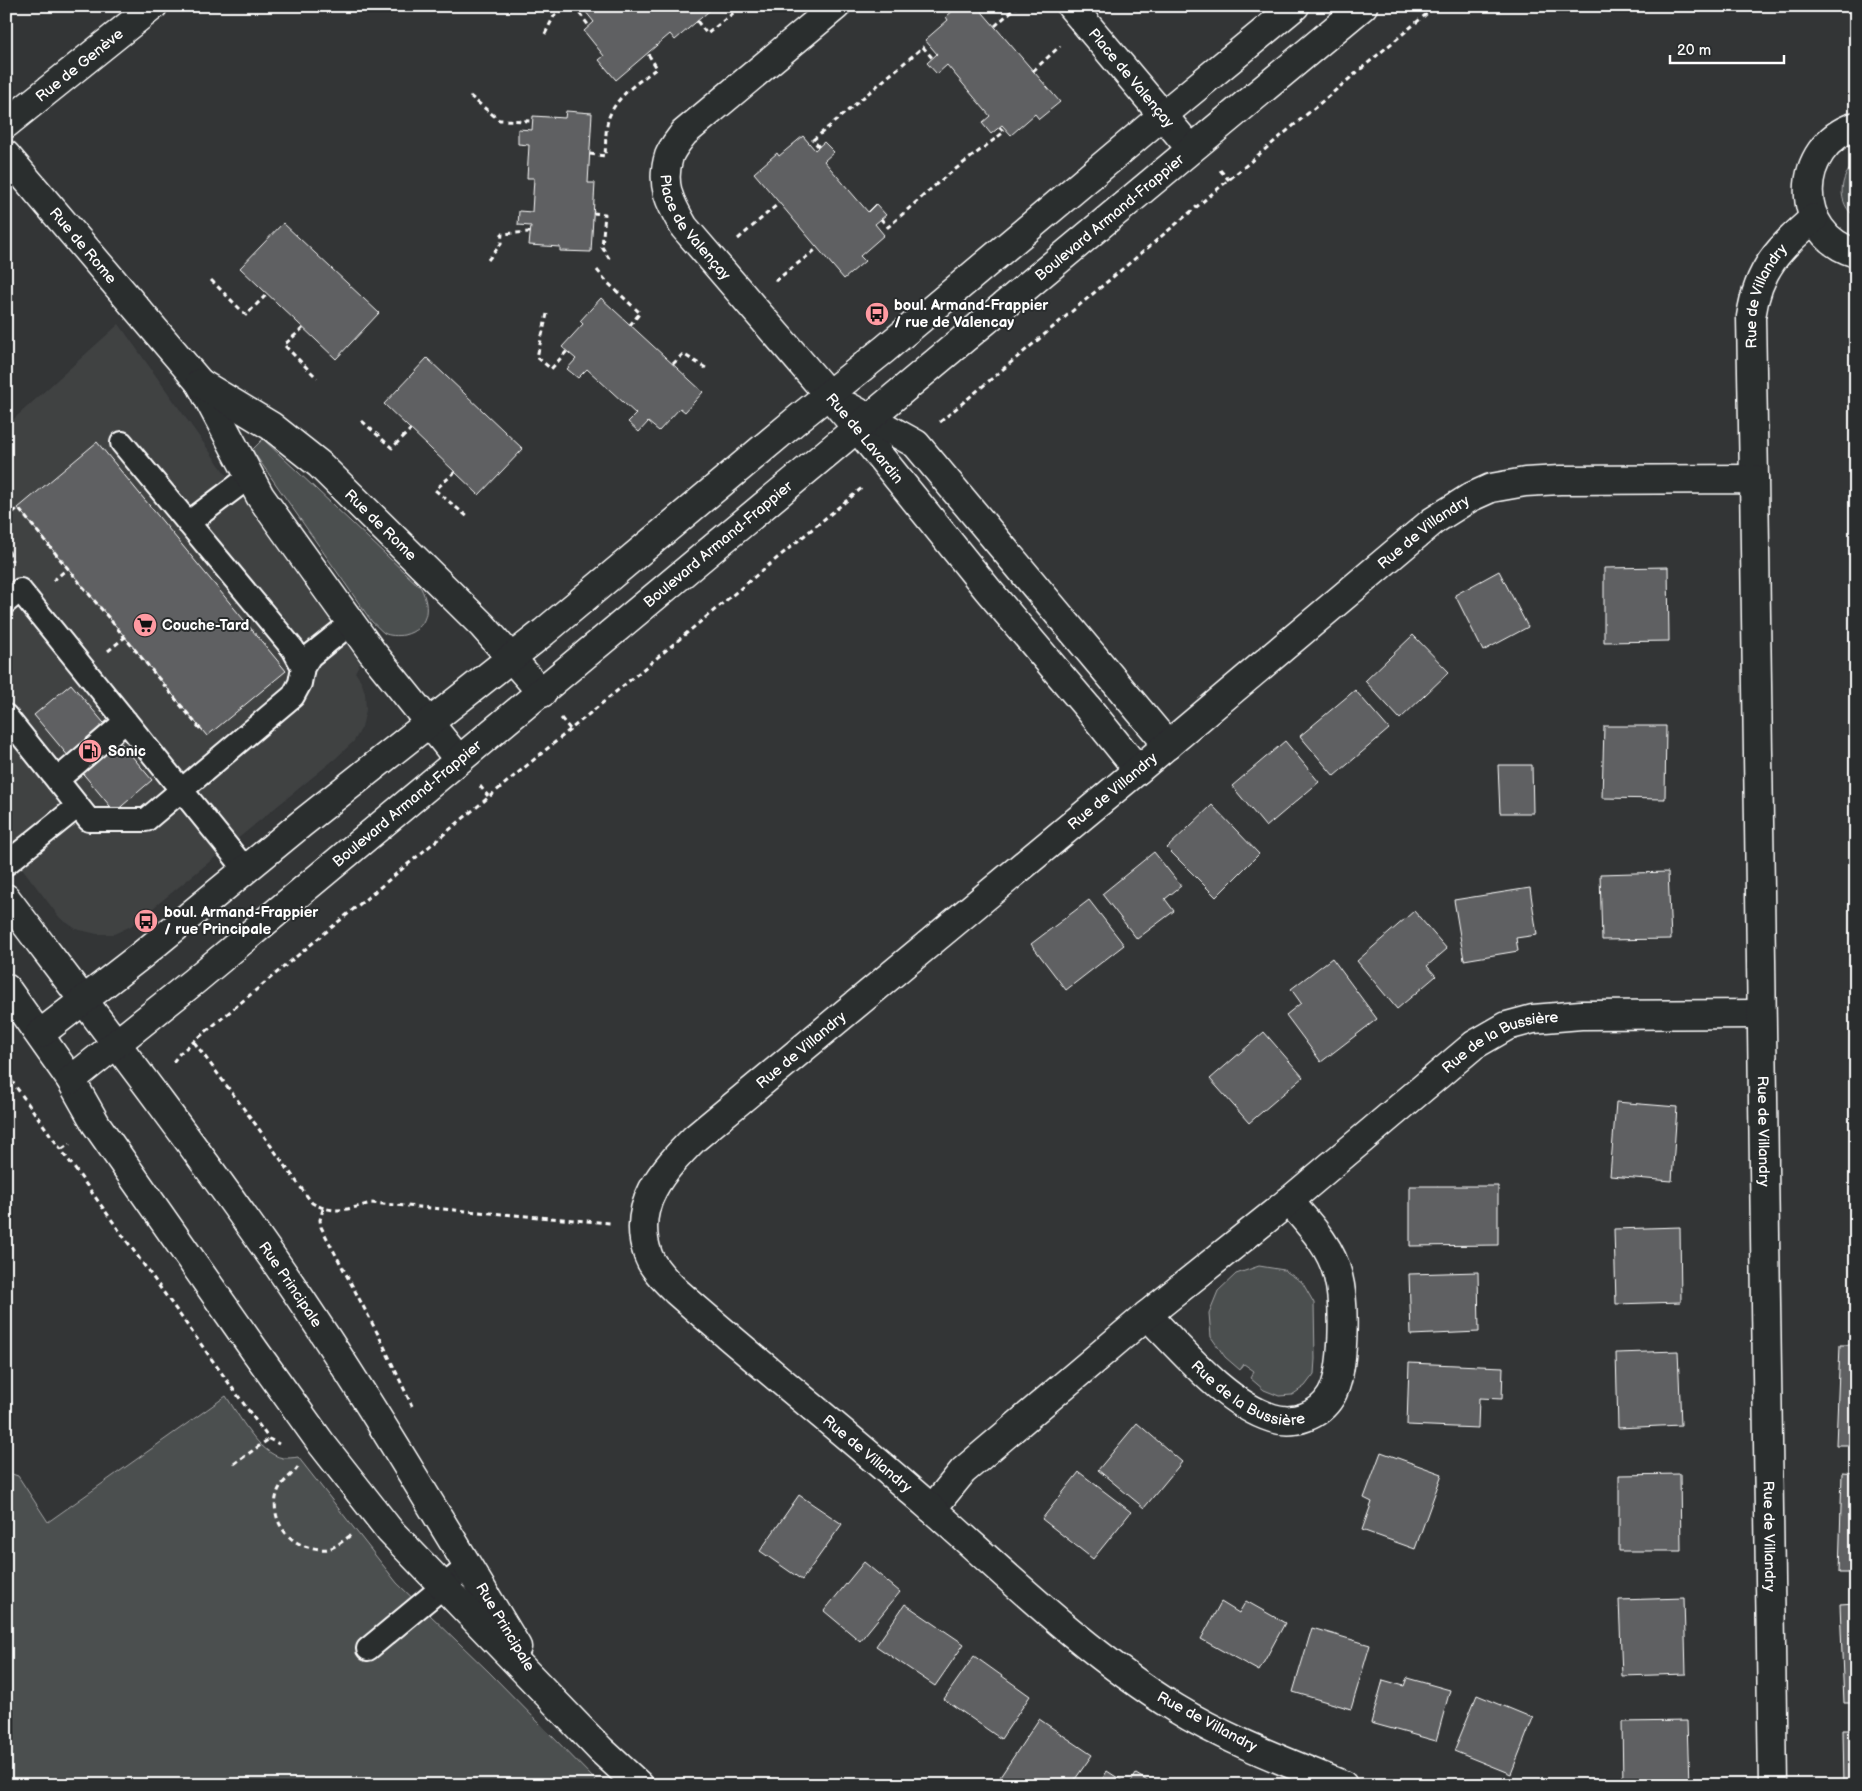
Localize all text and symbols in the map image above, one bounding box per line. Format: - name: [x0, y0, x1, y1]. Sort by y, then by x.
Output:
- street label: Rue de Genève: [32, 24, 127, 106]
- street label: Place de Valençay: [1084, 24, 1179, 132]
- scale bar: [1670, 32, 1783, 64]
- text: 20 m: [1677, 41, 1711, 60]
- street label: Boulevard Armand-Frappier: [1031, 149, 1188, 285]
- street label: Place de Valençay: [656, 174, 735, 284]
- street label: Rue de Rome: [45, 204, 121, 288]
- street label: Rue de Villandry: [1741, 240, 1791, 349]
- place label: boul. Armand-Frappier / rue de Valencay: [894, 296, 1049, 332]
- bus stop icon: boul. Armand-Frappier / rue de Valencay: [864, 301, 890, 327]
- street label: Rue de Lavardin: [822, 389, 908, 487]
- street label: Boulevard Armand-Frappier: [639, 476, 797, 612]
- street label: Rue de Rome: [341, 485, 421, 565]
- street label: Rue de Villandry: [1374, 491, 1473, 573]
- supermarket icon: Couche-Tard: [132, 612, 158, 638]
- place label: Couche-Tard: [162, 616, 249, 635]
- street label: Boulevard Armand-Frappier: [328, 736, 486, 871]
- fuel station icon: Sonic: [77, 738, 103, 764]
- place label: Sonic: [108, 742, 146, 761]
- street label: Rue de Villandry: [1064, 748, 1161, 834]
- place label: boul. Armand-Frappier / rue Principale: [164, 903, 319, 939]
- bus stop icon: boul. Armand-Frappier / rue Principale: [133, 908, 159, 934]
- street label: Rue de Villandry: [752, 1007, 850, 1093]
- street label: Rue de la Bussière: [1438, 1007, 1559, 1077]
- street label: Rue de Villandry: [1753, 1076, 1774, 1187]
- street label: Rue Principale: [255, 1238, 327, 1331]
- street label: Rue de la Bussière: [1187, 1356, 1307, 1430]
- street label: Rue de Villandry: [818, 1411, 916, 1497]
- street label: Rue de Villandry: [1759, 1481, 1780, 1592]
- street label: Rue Principale: [471, 1579, 539, 1675]
- street label: Rue de Villandry: [1154, 1688, 1261, 1757]

